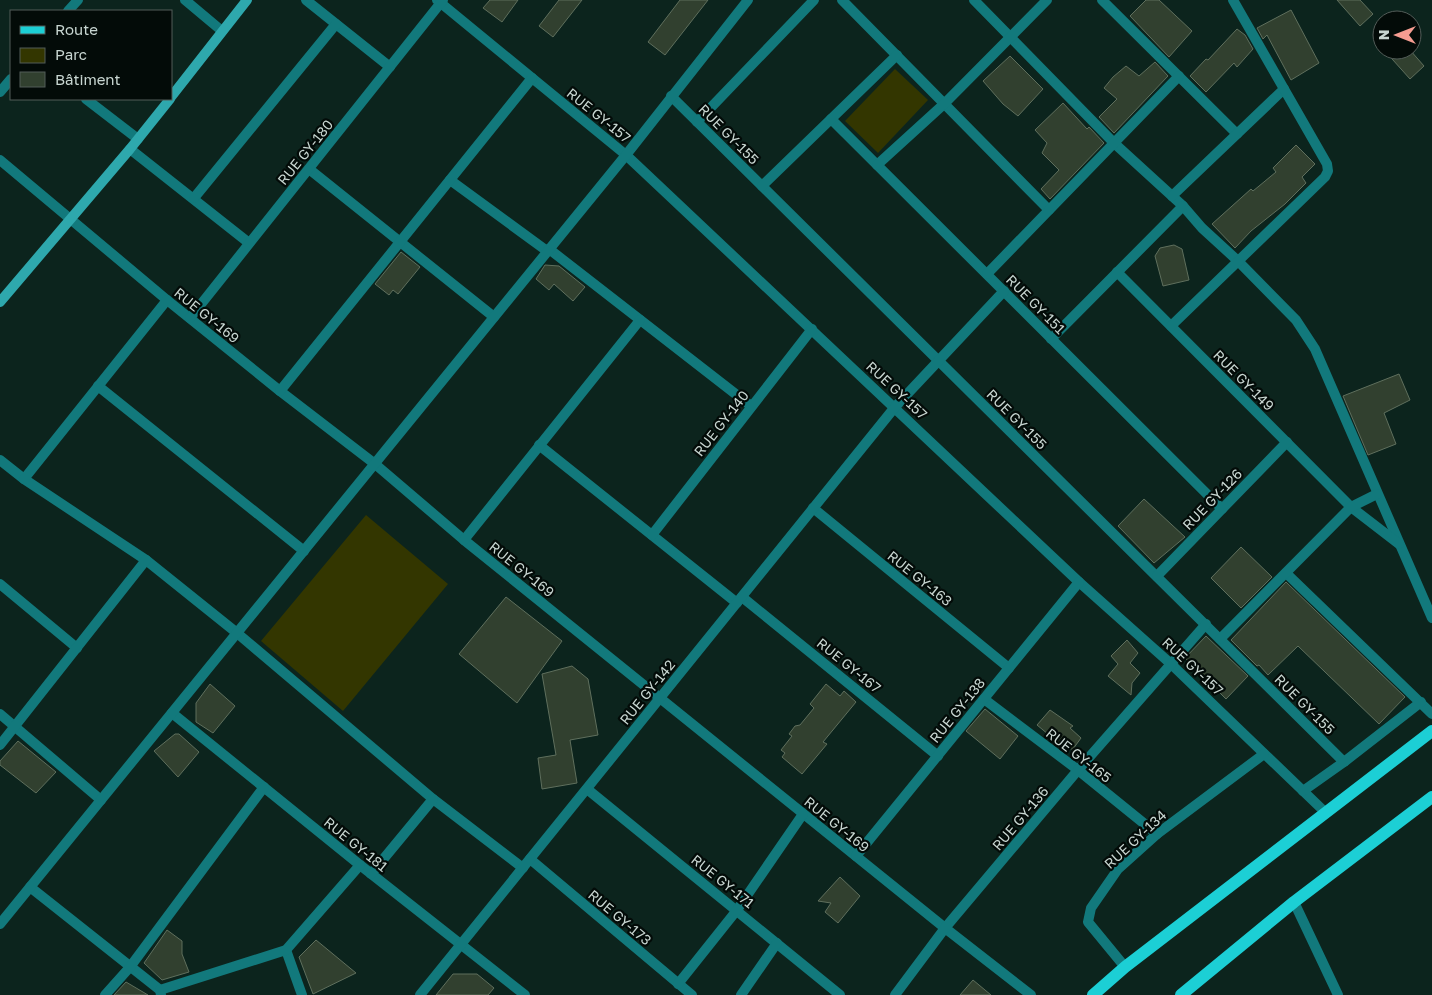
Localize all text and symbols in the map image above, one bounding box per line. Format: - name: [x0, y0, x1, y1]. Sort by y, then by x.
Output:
- legend: [10, 10, 172, 100]
- north arrow: [1372, 10, 1422, 60]
- text: Route: [55, 20, 98, 38]
- text: N: [1375, 30, 1392, 40]
- text: Parc: [55, 45, 87, 63]
- text: Bâtiment: [55, 70, 120, 88]
- street label: RUE GY-157: [564, 84, 634, 146]
- street label: RUE GY-155: [695, 100, 763, 168]
- street label: RUE GY-180: [274, 116, 336, 188]
- street label: RUE GY-151: [1003, 271, 1069, 337]
- street label: RUE GY-169: [171, 284, 243, 346]
- street label: RUE GY-149: [1210, 346, 1278, 414]
- street label: RUE GY-157: [863, 357, 931, 423]
- street label: RUE GY-155: [983, 385, 1051, 453]
- street label: RUE GY-140: [690, 387, 752, 459]
- street label: RUE GY-126: [1179, 465, 1245, 533]
- street label: RUE GY-169: [486, 538, 558, 600]
- street label: RUE GY-163: [884, 547, 956, 609]
- street label: RUE GY-157: [1159, 633, 1227, 699]
- street label: RUE GY-167: [814, 634, 884, 696]
- street label: RUE GY-142: [616, 656, 678, 728]
- street label: RUE GY-155: [1271, 670, 1339, 738]
- street label: RUE GY-138: [926, 674, 988, 746]
- street label: RUE GY-165: [1043, 724, 1115, 786]
- street label: RUE GY-136: [988, 783, 1052, 853]
- street label: RUE GY-169: [801, 793, 873, 855]
- street label: RUE GY-134: [1101, 806, 1169, 872]
- street label: RUE GY-181: [321, 813, 391, 875]
- street label: RUE GY-171: [688, 851, 758, 912]
- street label: RUE GY-173: [585, 886, 655, 948]

